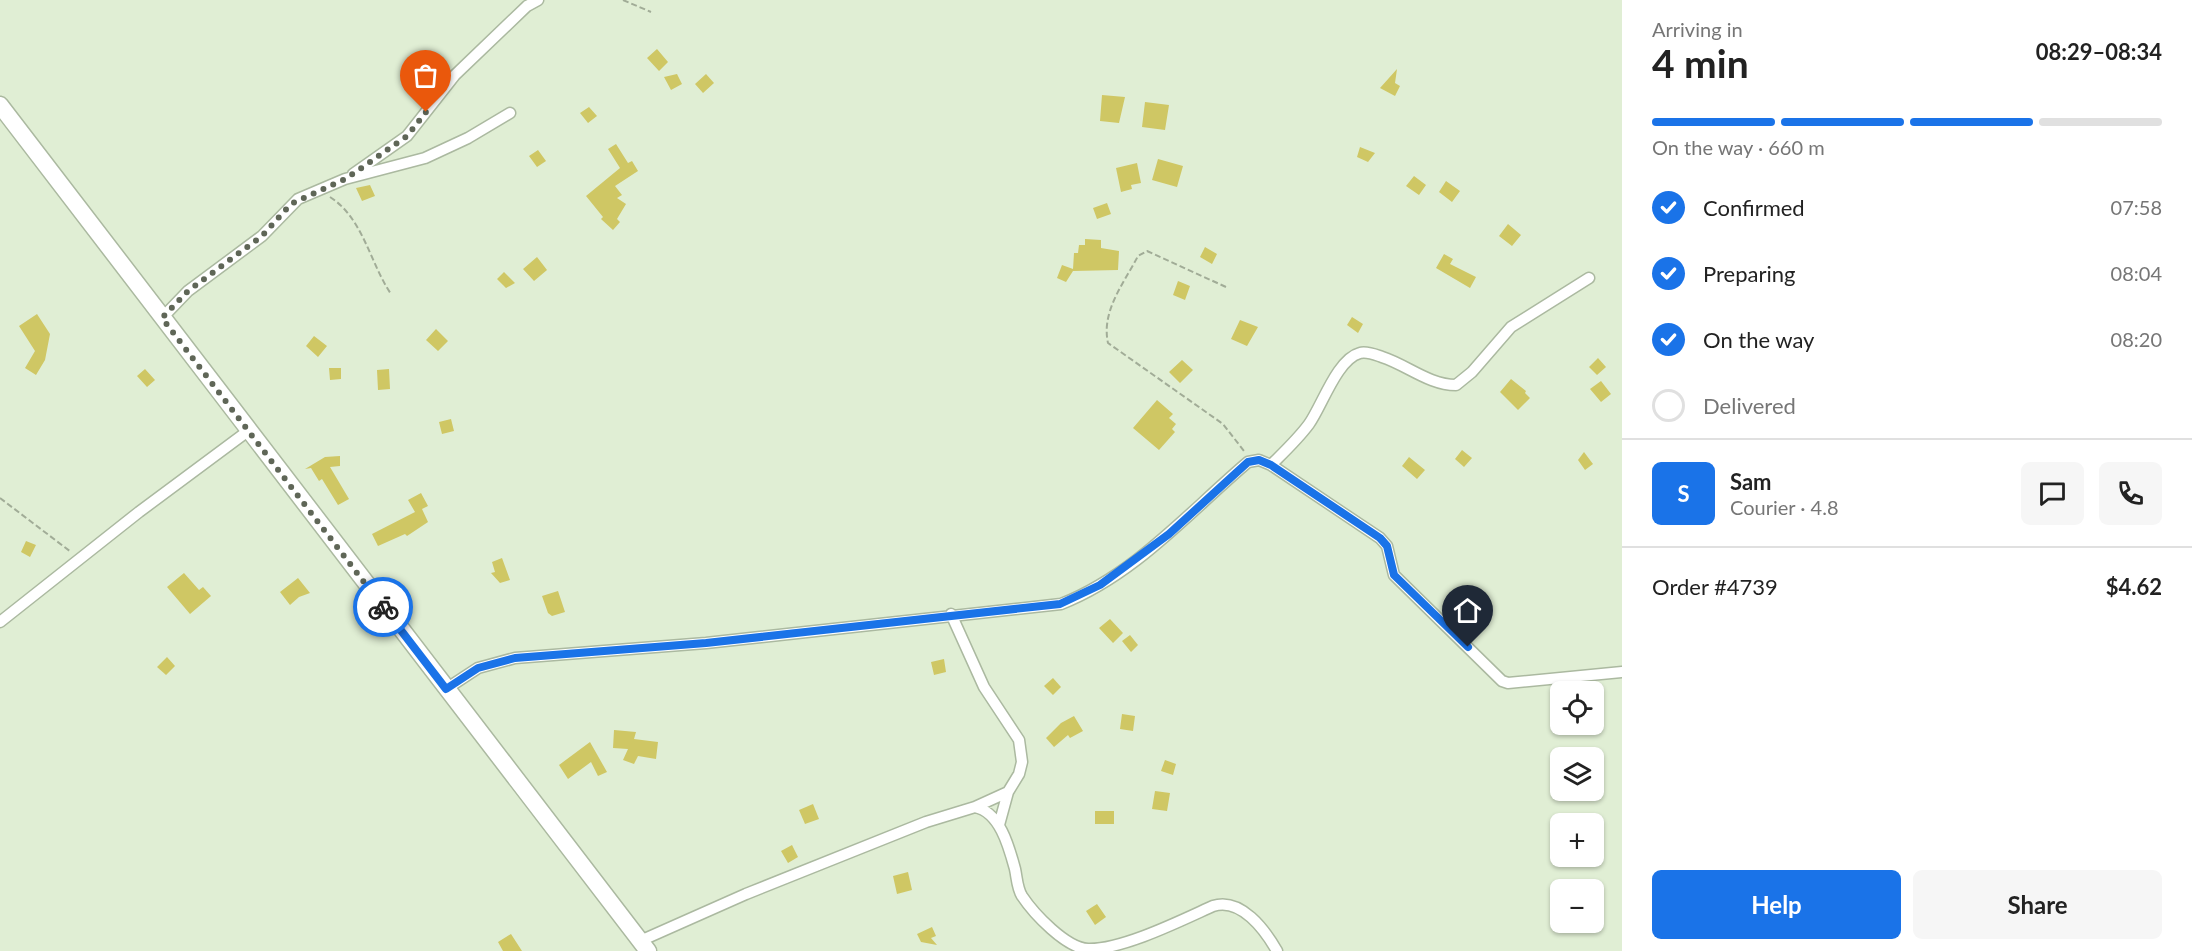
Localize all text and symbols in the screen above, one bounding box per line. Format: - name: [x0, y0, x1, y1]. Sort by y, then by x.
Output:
- text: Arriving in: [1652, 17, 1743, 41]
- text: 08:29–08:34: [2036, 38, 2162, 65]
- text: 4 min: [1652, 40, 1749, 86]
- pin: [400, 50, 451, 112]
- icon: bag: [409, 59, 442, 92]
- text: On the way · 660 m: [1652, 135, 1825, 159]
- icon: check: [1652, 191, 1685, 224]
- text: Confirmed: [1703, 194, 1805, 221]
- text: 07:58: [2111, 195, 2162, 219]
- icon: check: [1652, 257, 1685, 290]
- text: Preparing: [1703, 260, 1795, 287]
- text: 08:04: [2111, 261, 2162, 285]
- icon: check: [1652, 323, 1685, 356]
- text: On the way: [1703, 326, 1814, 353]
- text: 08:20: [2111, 327, 2162, 351]
- text: Delivered: [1703, 392, 1796, 419]
- button: chat: [2021, 462, 2084, 525]
- button: phone: [2099, 462, 2162, 525]
- text: Sam: [1730, 468, 1772, 495]
- text: S: [1677, 480, 1690, 507]
- text: Courier · 4.8: [1730, 495, 1839, 519]
- text: Order #4739: [1652, 573, 1778, 600]
- text: $4.62: [2106, 573, 2162, 600]
- courier: [353, 577, 413, 637]
- pin: [1442, 585, 1493, 647]
- icon: bike: [367, 591, 400, 624]
- icon: home: [1451, 594, 1484, 627]
- map controls: [1550, 681, 1604, 933]
- button: locate: [1550, 681, 1604, 735]
- button: layers: [1550, 747, 1604, 801]
- button: +: [1550, 813, 1604, 867]
- button: Help: [1652, 870, 1901, 939]
- button: Share: [1913, 870, 2162, 939]
- button: −: [1550, 879, 1604, 933]

